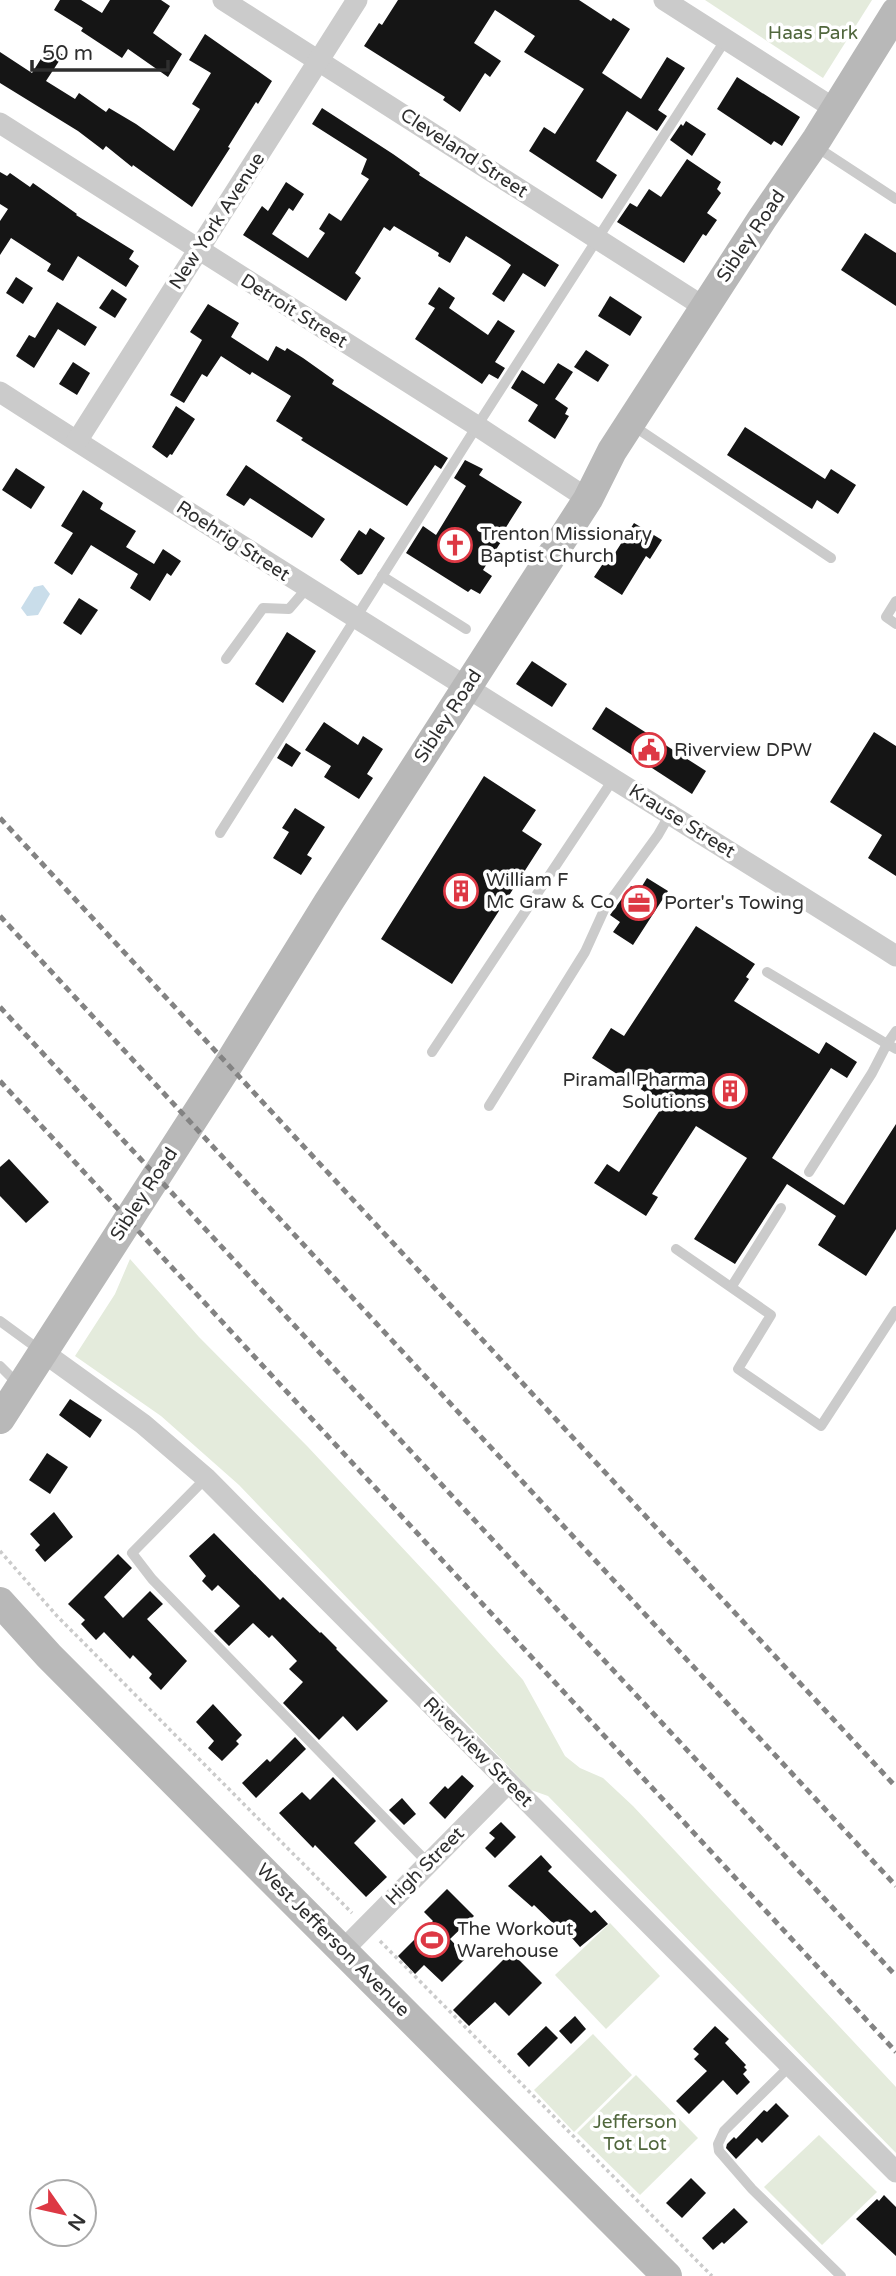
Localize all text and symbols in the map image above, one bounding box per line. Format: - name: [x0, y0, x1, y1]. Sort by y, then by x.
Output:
- park label: Haas Park: [768, 22, 858, 44]
- scale bar: [32, 28, 168, 72]
- text: 50 m: [42, 41, 93, 66]
- street label: Cleveland Street: [396, 104, 532, 202]
- street label: New York Avenue: [165, 149, 269, 293]
- street label: Sibley Road: [712, 186, 790, 286]
- street label: Detroit Street: [237, 269, 351, 353]
- street label: Roehrig Street: [172, 496, 294, 586]
- place label: Trenton Missionary Baptist Church: [480, 523, 652, 567]
- church icon: Trenton Missionary Baptist Church: [436, 526, 474, 564]
- street label: Sibley Road: [410, 665, 486, 767]
- public building icon: Riverview DPW: [630, 731, 668, 769]
- place label: Riverview DPW: [674, 739, 812, 761]
- street label: Krause Street: [625, 780, 739, 862]
- place label: William F Mc Graw & Co: [486, 869, 615, 913]
- building icon: William F Mc Graw & Co: [442, 872, 480, 910]
- office icon: Porter's Towing: [620, 884, 658, 922]
- place label: Porter's Towing: [664, 892, 804, 914]
- place label: Piramal Pharma Solutions: [563, 1069, 706, 1113]
- building icon: Piramal Pharma Solutions: [711, 1072, 749, 1110]
- street label: Sibley Road: [106, 1143, 182, 1245]
- street label: Riverview Street: [419, 1693, 537, 1811]
- street label: High Street: [381, 1822, 469, 1910]
- street label: West Jefferson Avenue: [252, 1859, 414, 2021]
- place label: The Workout Warehouse: [457, 1918, 573, 1962]
- sports icon: The Workout Warehouse: [413, 1921, 451, 1959]
- park label: Jefferson Tot Lot: [593, 2111, 677, 2155]
- north arrow: [28, 2178, 98, 2248]
- text: N: [63, 2209, 90, 2234]

